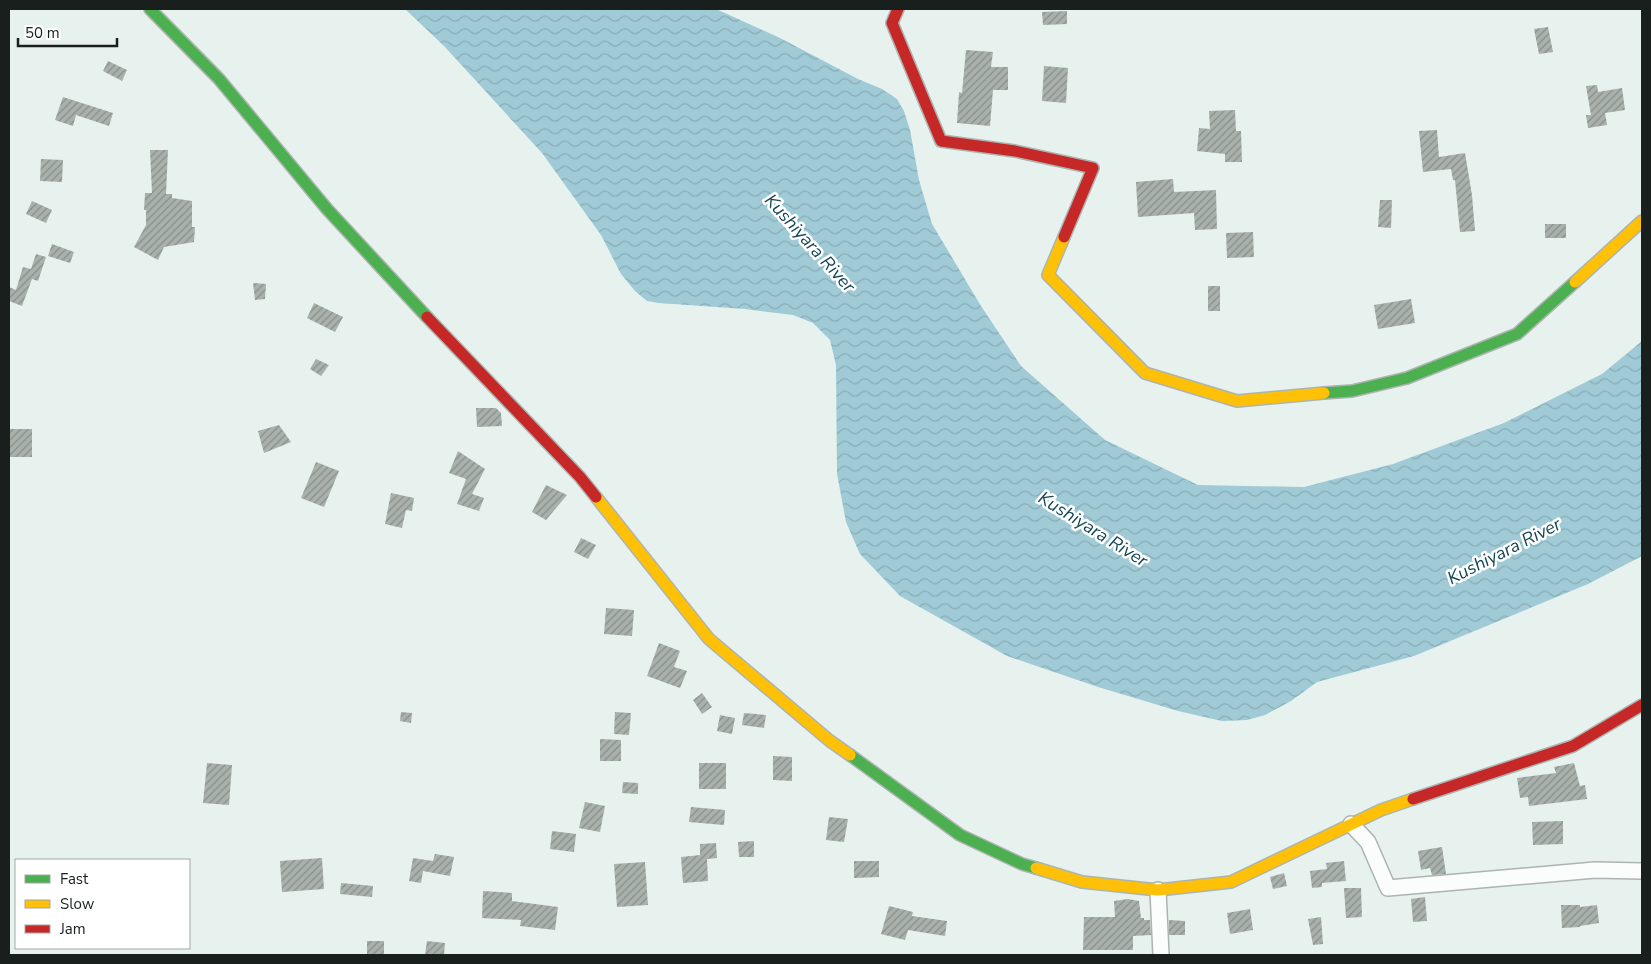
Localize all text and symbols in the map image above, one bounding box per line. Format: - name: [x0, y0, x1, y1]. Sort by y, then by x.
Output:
- scale bar: [18, 15, 116, 47]
- text: 50 m: [25, 23, 60, 43]
- water label: Kushiyara River: [759, 189, 861, 298]
- water label: Kushiyara River: [1034, 486, 1153, 573]
- water label: Kushiyara River: [1443, 512, 1566, 590]
- legend: [15, 859, 190, 949]
- text: Fast: [60, 869, 89, 889]
- text: Slow: [60, 894, 95, 914]
- text: Jam: [59, 919, 86, 939]

